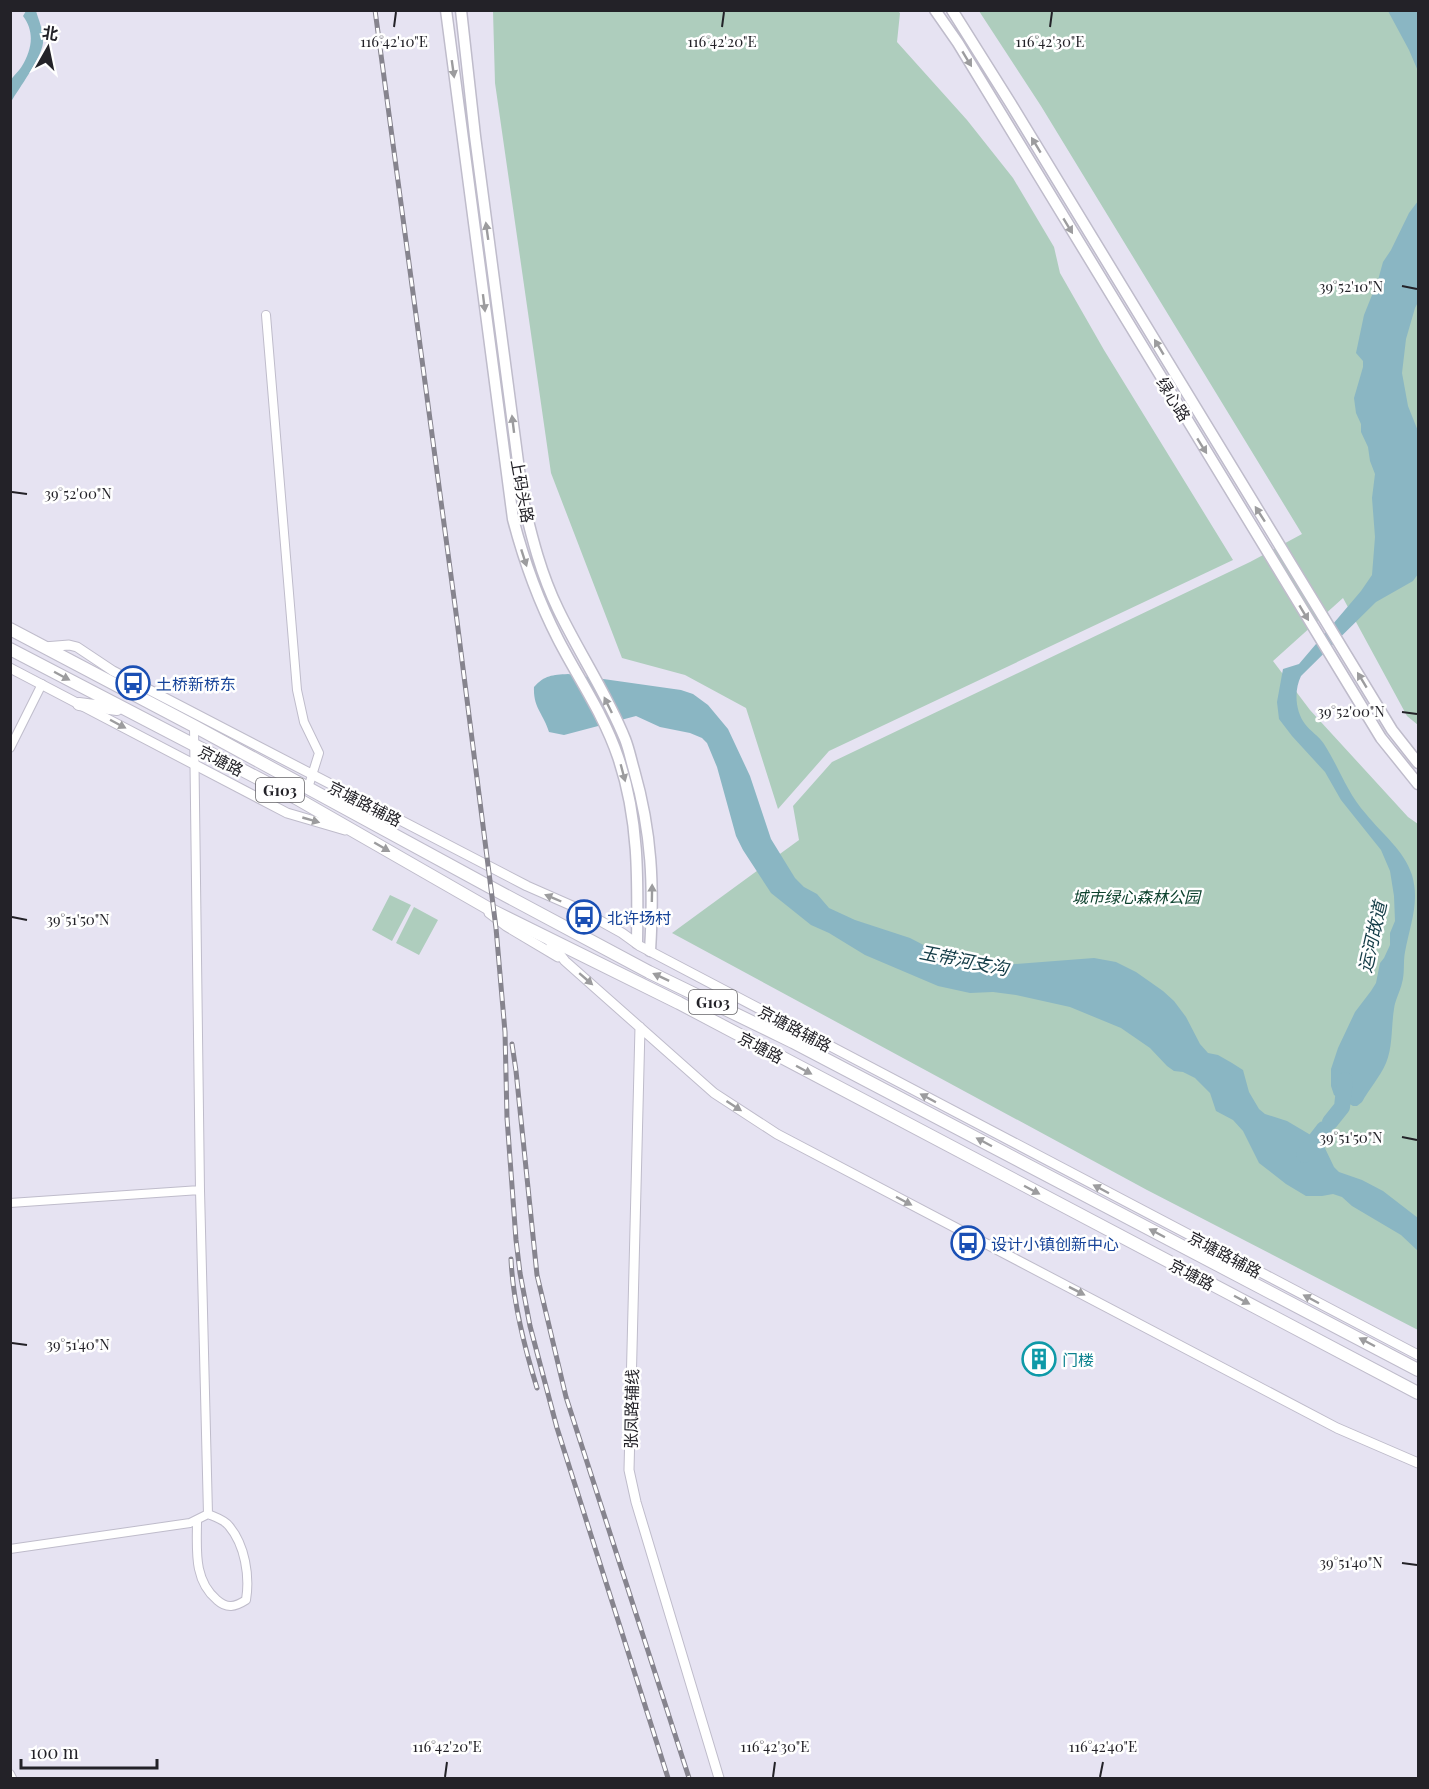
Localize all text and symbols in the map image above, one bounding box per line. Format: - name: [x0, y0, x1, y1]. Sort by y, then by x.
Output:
- north arrow: [18, 18, 78, 78]
- text: 北: [41, 21, 60, 44]
- text: 116°42'10"E: [360, 31, 428, 51]
- text: 116°42'20"E: [687, 31, 757, 51]
- text: 116°42'30"E: [1016, 31, 1084, 51]
- one-way arrow: [962, 51, 973, 67]
- one-way arrow: [448, 59, 457, 78]
- one-way arrow: [1030, 137, 1041, 153]
- one-way arrow: [1063, 218, 1074, 234]
- one-way arrow: [483, 221, 492, 240]
- text: 39°52'10"N: [1319, 276, 1384, 296]
- one-way arrow: [480, 294, 489, 313]
- one-way arrow: [1153, 339, 1164, 355]
- street label: 绿心路: [1152, 373, 1196, 425]
- one-way arrow: [508, 414, 518, 433]
- one-way arrow: [1197, 438, 1208, 454]
- street label: 上码头路: [507, 458, 539, 524]
- text: 39°52'00"N: [44, 483, 112, 503]
- one-way arrow: [1255, 506, 1266, 522]
- one-way arrow: [519, 549, 529, 567]
- one-way arrow: [1298, 605, 1309, 621]
- bus stop icon: 土桥新桥东: [115, 665, 151, 701]
- one-way arrow: [54, 671, 71, 681]
- one-way arrow: [1356, 672, 1367, 688]
- place label: 土桥新桥东: [156, 673, 236, 694]
- one-way arrow: [604, 696, 614, 714]
- text: 39°52'00"N: [1317, 701, 1385, 721]
- one-way arrow: [110, 719, 127, 729]
- street label: 京塘路: [195, 740, 247, 780]
- one-way arrow: [618, 764, 628, 782]
- street label: 京塘路辅路: [325, 775, 405, 831]
- road number: G103: [256, 778, 304, 802]
- one-way arrow: [302, 816, 320, 825]
- one-way arrow: [374, 842, 391, 852]
- one-way arrow: [647, 883, 657, 902]
- park label: 城市绿心森林公园: [1072, 886, 1202, 907]
- one-way arrow: [544, 893, 562, 902]
- water label: 运河故道: [1352, 896, 1392, 975]
- bus stop icon: 北许场村: [566, 899, 602, 935]
- place label: 北许场村: [607, 907, 671, 928]
- text: 39°51'50"N: [46, 909, 110, 929]
- water label: 玉带河支沟: [918, 940, 1012, 981]
- one-way arrow: [578, 973, 594, 986]
- one-way arrow: [652, 973, 669, 982]
- road number: G103: [689, 990, 737, 1014]
- street label: 京塘路辅路: [755, 1001, 835, 1055]
- street label: 京塘路: [735, 1027, 787, 1067]
- one-way arrow: [795, 1065, 812, 1074]
- one-way arrow: [920, 1093, 937, 1103]
- one-way arrow: [726, 1100, 742, 1111]
- text: 39°51'50"N: [1319, 1127, 1383, 1147]
- one-way arrow: [975, 1137, 992, 1147]
- one-way arrow: [1092, 1184, 1109, 1194]
- one-way arrow: [1024, 1185, 1041, 1195]
- one-way arrow: [896, 1196, 913, 1206]
- bus stop icon: 设计小镇创新中心: [950, 1225, 986, 1261]
- street label: 京塘路辅路: [1185, 1227, 1265, 1281]
- one-way arrow: [1148, 1228, 1165, 1237]
- place label: 设计小镇创新中心: [991, 1233, 1119, 1254]
- street label: 京塘路: [1166, 1254, 1218, 1294]
- one-way arrow: [1068, 1286, 1086, 1296]
- one-way arrow: [1233, 1295, 1250, 1305]
- one-way arrow: [1302, 1295, 1319, 1304]
- text: 39°51'40"N: [46, 1334, 110, 1354]
- one-way arrow: [1358, 1338, 1375, 1347]
- building icon: 门楼: [1021, 1341, 1057, 1377]
- place label: 门楼: [1062, 1349, 1094, 1370]
- street label: 张凤路辅线: [620, 1369, 642, 1449]
- text: 39°51'40"N: [1319, 1552, 1383, 1572]
- scale bar: [21, 1732, 158, 1770]
- text: 116°42'20"E: [412, 1736, 482, 1756]
- text: 116°42'30"E: [741, 1736, 809, 1756]
- text: 116°42'40"E: [1069, 1736, 1137, 1756]
- text: 100 m: [30, 1740, 79, 1764]

